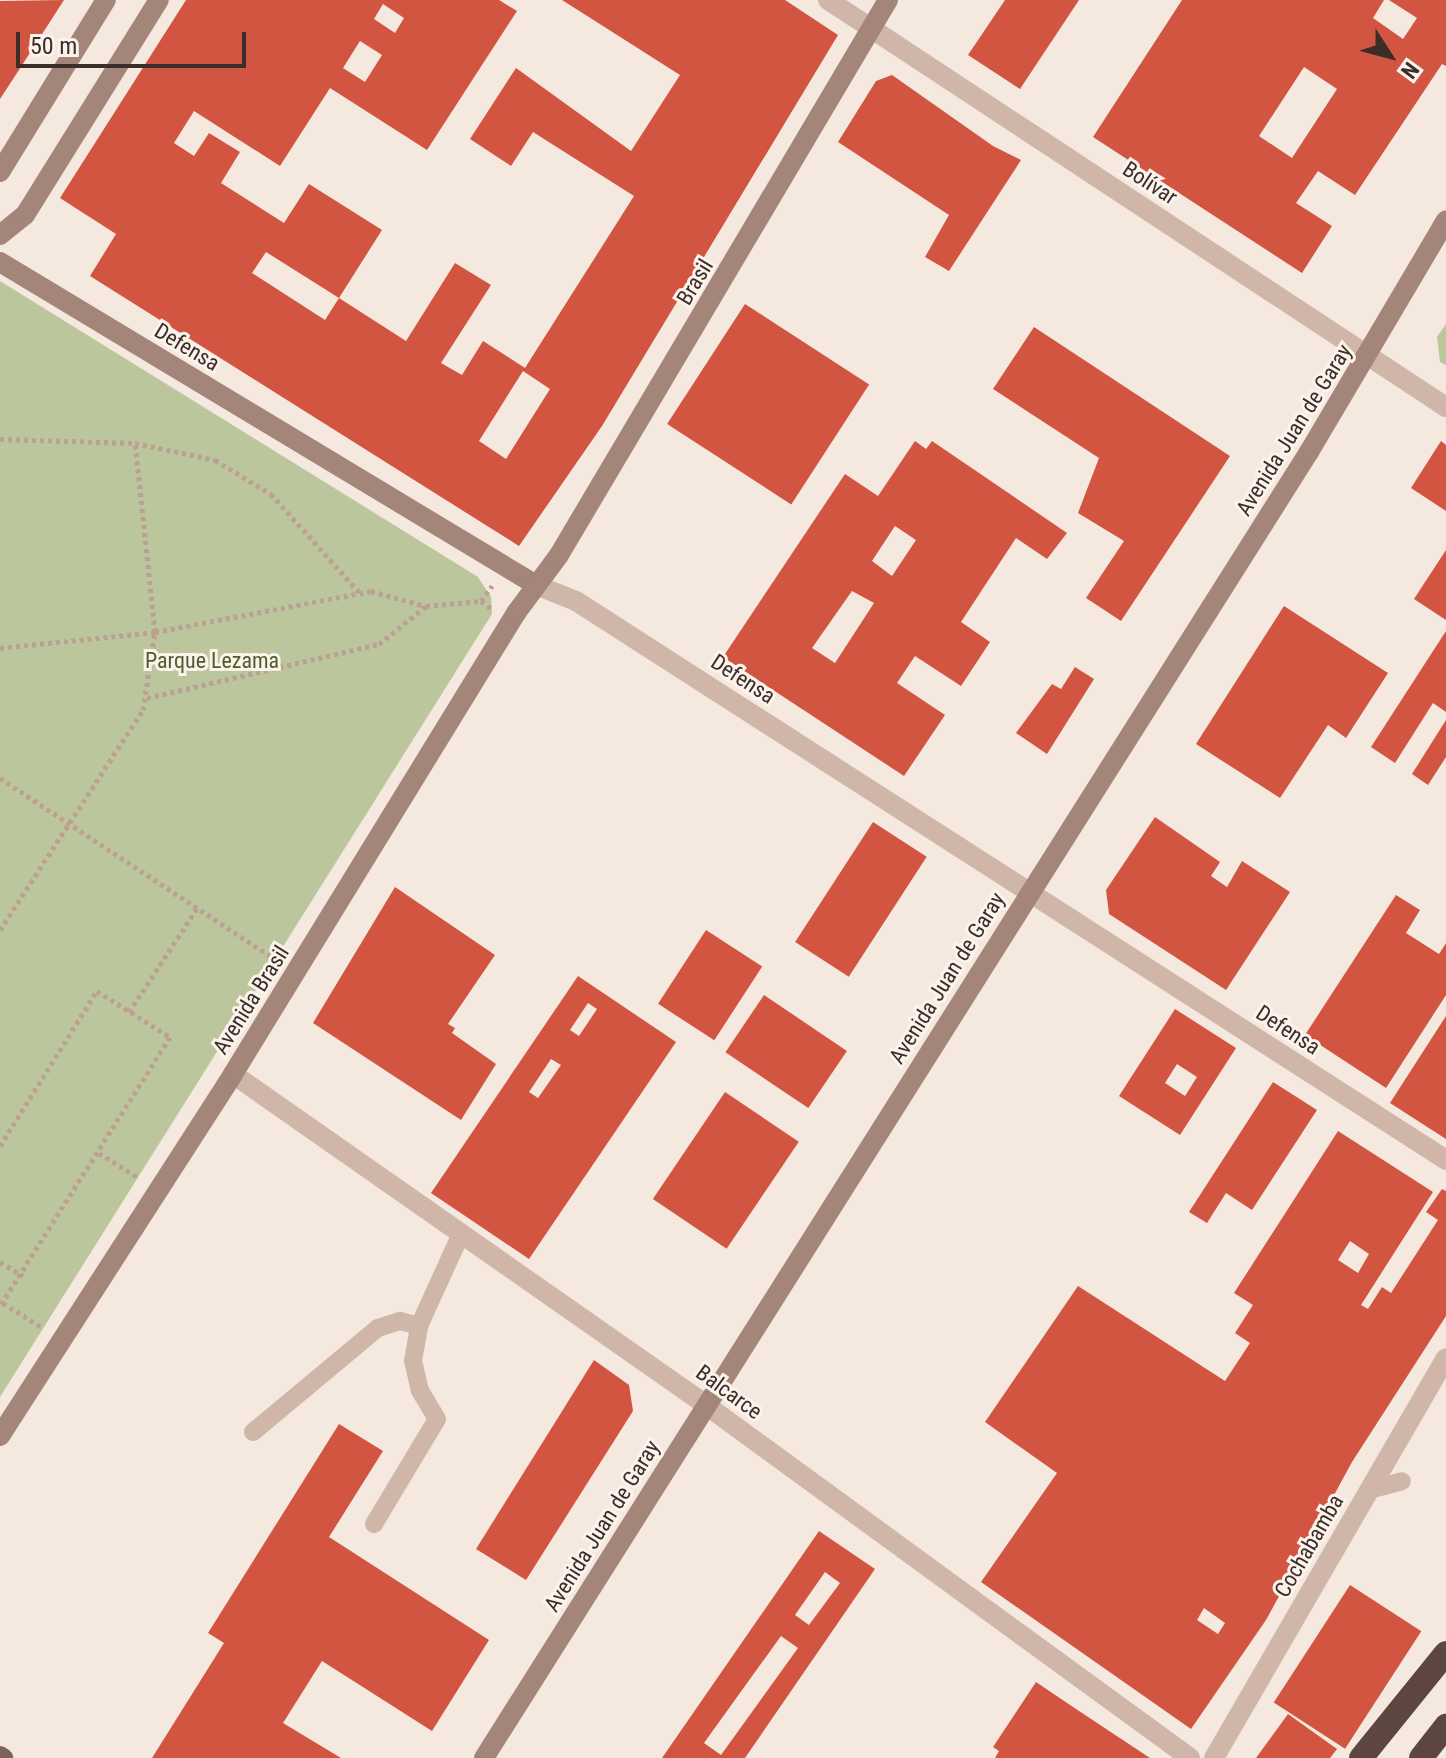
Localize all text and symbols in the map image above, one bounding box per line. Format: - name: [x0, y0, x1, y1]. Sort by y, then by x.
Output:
- scale bar: [20, 16, 250, 66]
- north arrow: [1350, 16, 1430, 96]
- text: 50 m: [30, 32, 77, 60]
- text: N: [1396, 58, 1424, 83]
- street label: Bolívar: [1118, 156, 1182, 210]
- street label: Brasil: [671, 254, 719, 310]
- street label: Defensa: [150, 317, 224, 377]
- street label: Avenida Juan de Garay: [1231, 339, 1357, 521]
- park label: Parque Lezama: [145, 648, 279, 674]
- street label: Defensa: [706, 649, 780, 709]
- street label: Avenida Juan de Garay: [884, 887, 1010, 1069]
- street label: Avenida Brasil: [207, 941, 295, 1059]
- street label: Defensa: [1251, 1000, 1325, 1060]
- street label: Balcarce: [691, 1359, 767, 1425]
- street label: Avenida Juan de Garay: [539, 1435, 665, 1617]
- street label: Cochabamba: [1269, 1490, 1349, 1602]

